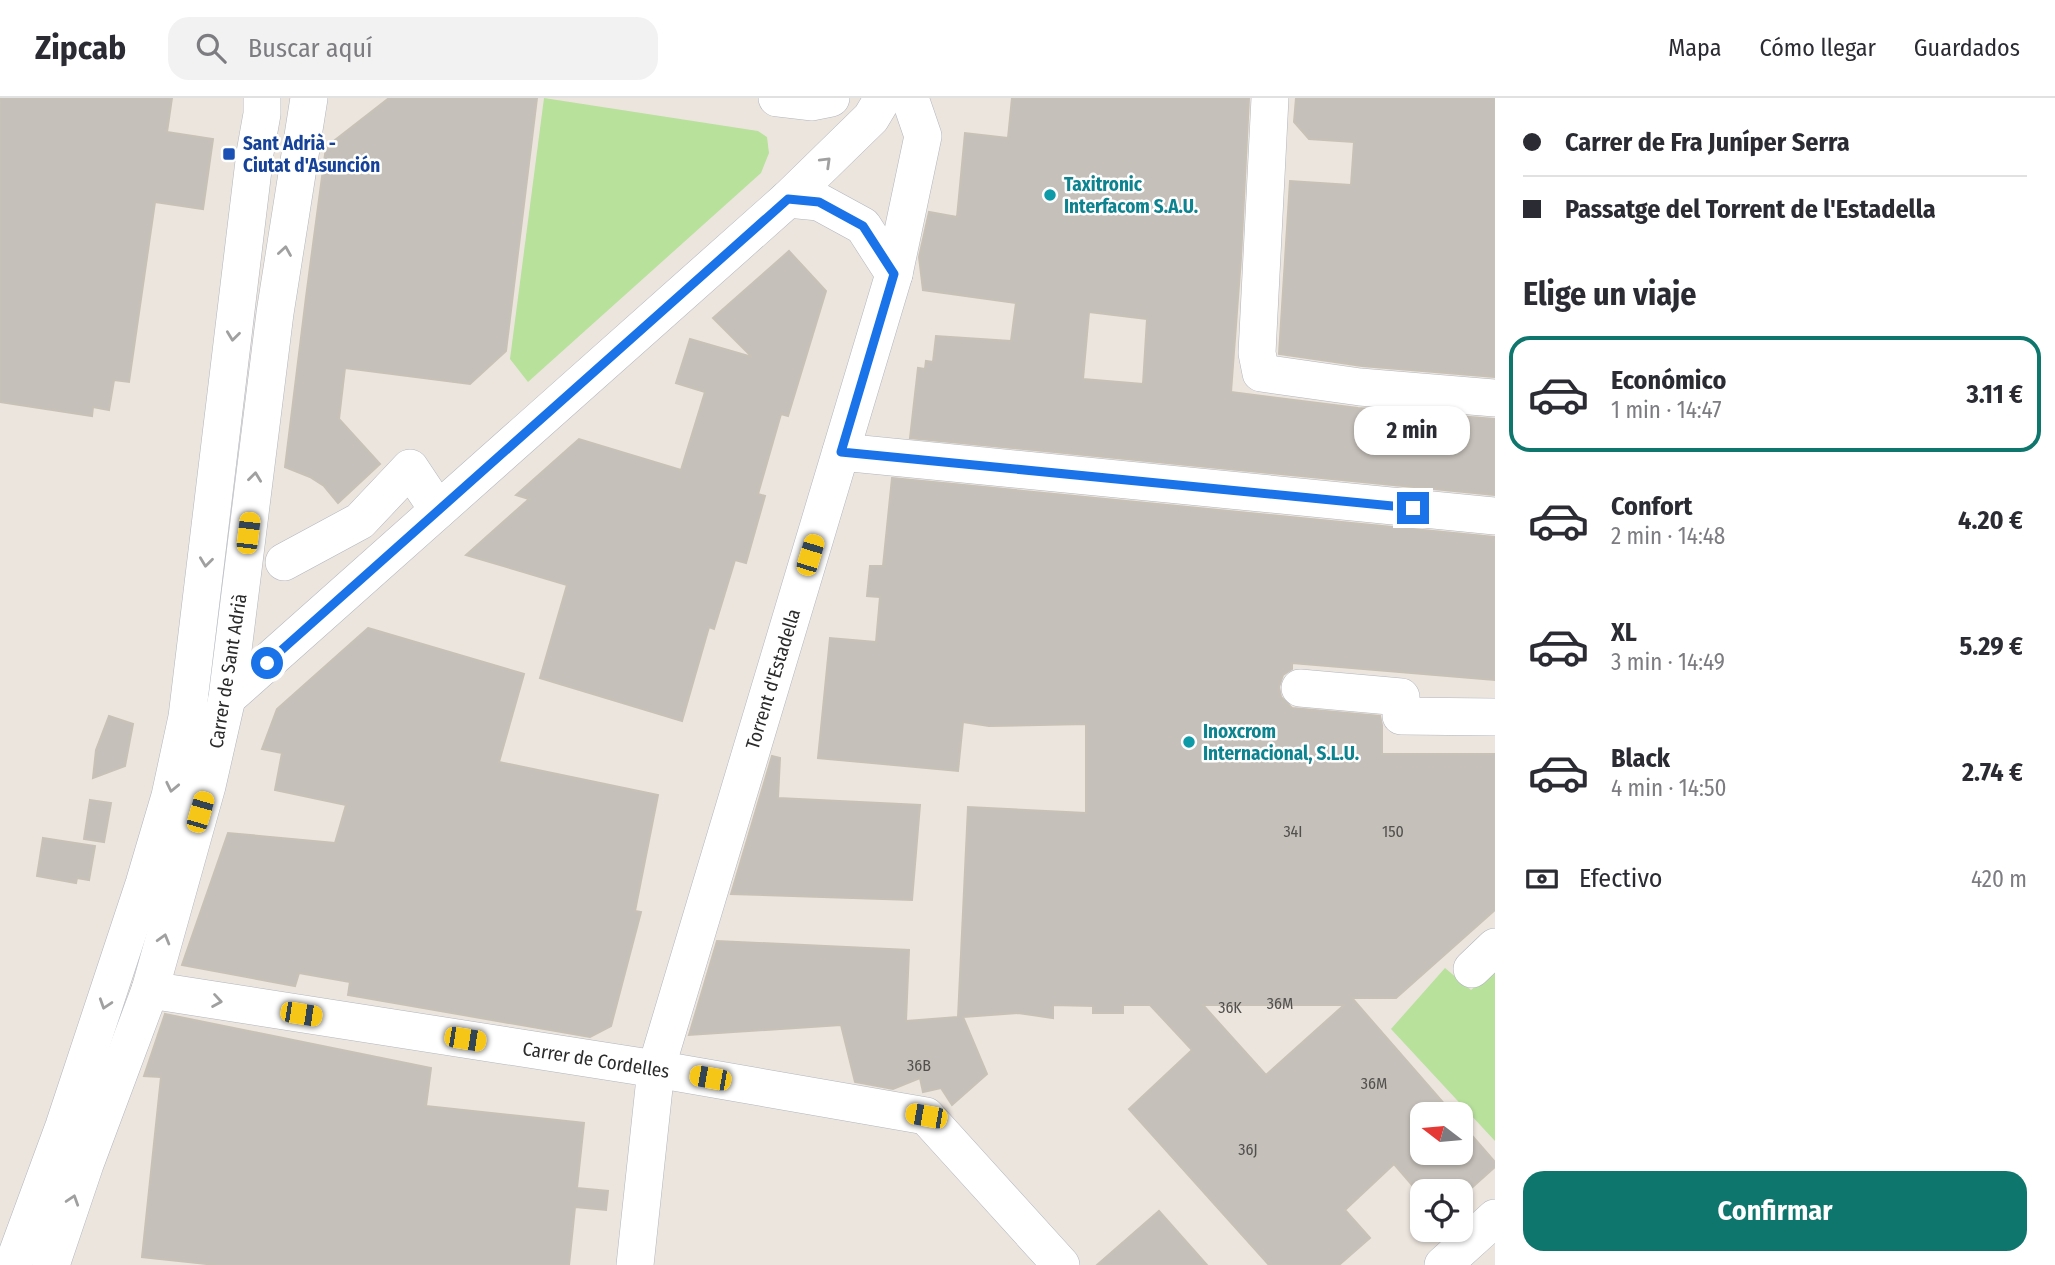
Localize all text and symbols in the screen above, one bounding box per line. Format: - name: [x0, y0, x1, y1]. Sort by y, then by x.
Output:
- search box: [168, 17, 658, 80]
- text: Zipcab: [35, 28, 126, 68]
- icon: search: [192, 29, 230, 67]
- text: Buscar aquí: [248, 33, 373, 64]
- text: Mapa: [1668, 34, 1721, 62]
- text: Cómo llegar: [1759, 34, 1876, 62]
- text: Guardados: [1914, 34, 2020, 62]
- text: Carrer de Fra Juníper Serra: [1565, 127, 1850, 158]
- place label: Sant Adrià - Ciutat d'Asunción: [243, 132, 380, 177]
- marker: Sant Adrià - Ciutat d'Asunción: [221, 146, 237, 162]
- one-way arrow: [817, 157, 830, 170]
- place label: Taxitronic Interfacom S.A.U.: [1064, 173, 1198, 218]
- marker: Taxitronic Interfacom S.A.U.: [1042, 187, 1058, 203]
- text: Passatge del Torrent de l'Estadella: [1565, 194, 1936, 225]
- one-way arrow: [277, 245, 292, 257]
- text: Elige un viaje: [1523, 275, 1696, 313]
- one-way arrow: [225, 330, 240, 342]
- icon: car: [1527, 363, 1590, 426]
- text: Económico: [1611, 365, 1726, 396]
- text: 3.11 €: [1966, 379, 2023, 410]
- text: 1 min · 14:47: [1611, 396, 1722, 424]
- callout: 2 min: [1355, 406, 1471, 456]
- text: 2 min: [1387, 416, 1438, 444]
- one-way arrow: [247, 471, 262, 483]
- icon: car: [1527, 489, 1590, 552]
- text: Confort: [1611, 491, 1692, 522]
- route end: [1397, 492, 1429, 524]
- text: 4.20 €: [1958, 505, 2023, 536]
- car: [236, 511, 261, 555]
- text: 2 min · 14:48: [1611, 522, 1725, 550]
- car: [794, 532, 827, 578]
- one-way arrow: [198, 556, 213, 568]
- street label: Carrer de Sant Adrià: [204, 592, 252, 750]
- street label: Torrent d'Estadella: [741, 606, 805, 752]
- icon: car: [1527, 615, 1590, 678]
- text: XL: [1611, 617, 1637, 648]
- text: 5.29 €: [1960, 631, 2023, 662]
- route start: [251, 647, 283, 679]
- text: 3 min · 14:49: [1611, 648, 1725, 676]
- place label: Inoxcrom Internacional, S.L.U.: [1203, 720, 1359, 765]
- marker: Inoxcrom Internacional, S.L.U.: [1181, 734, 1197, 750]
- icon: car: [1527, 741, 1590, 804]
- text: Black: [1611, 743, 1670, 774]
- text: 2.74 €: [1962, 757, 2023, 788]
- text: 4 min · 14:50: [1611, 774, 1726, 802]
- one-way arrow: [166, 781, 181, 793]
- car: [185, 789, 216, 835]
- house number: 34I: [1283, 822, 1303, 841]
- house number: 150: [1382, 822, 1404, 841]
- icon: cash: [1523, 860, 1561, 898]
- text: Efectivo: [1579, 863, 1663, 894]
- text: 420 m: [1971, 865, 2027, 893]
- one-way arrow: [155, 934, 170, 946]
- one-way arrow: [211, 993, 223, 1008]
- house number: 36M: [1267, 994, 1293, 1013]
- one-way arrow: [98, 997, 113, 1009]
- house number: 36K: [1218, 998, 1242, 1017]
- car: [279, 1000, 324, 1028]
- car: [443, 1025, 488, 1053]
- street label: Carrer de Cordelles: [521, 1037, 671, 1083]
- house number: 36B: [907, 1056, 931, 1075]
- car: [688, 1064, 733, 1092]
- house number: 36M: [1361, 1074, 1387, 1093]
- car: [904, 1102, 949, 1130]
- north arrow: [1410, 1102, 1474, 1166]
- map controls: [1410, 1102, 1473, 1242]
- house number: 36J: [1238, 1140, 1258, 1159]
- button: Confirmar: [1523, 1171, 2027, 1251]
- button: locate: [1410, 1179, 1473, 1242]
- one-way arrow: [65, 1195, 79, 1207]

